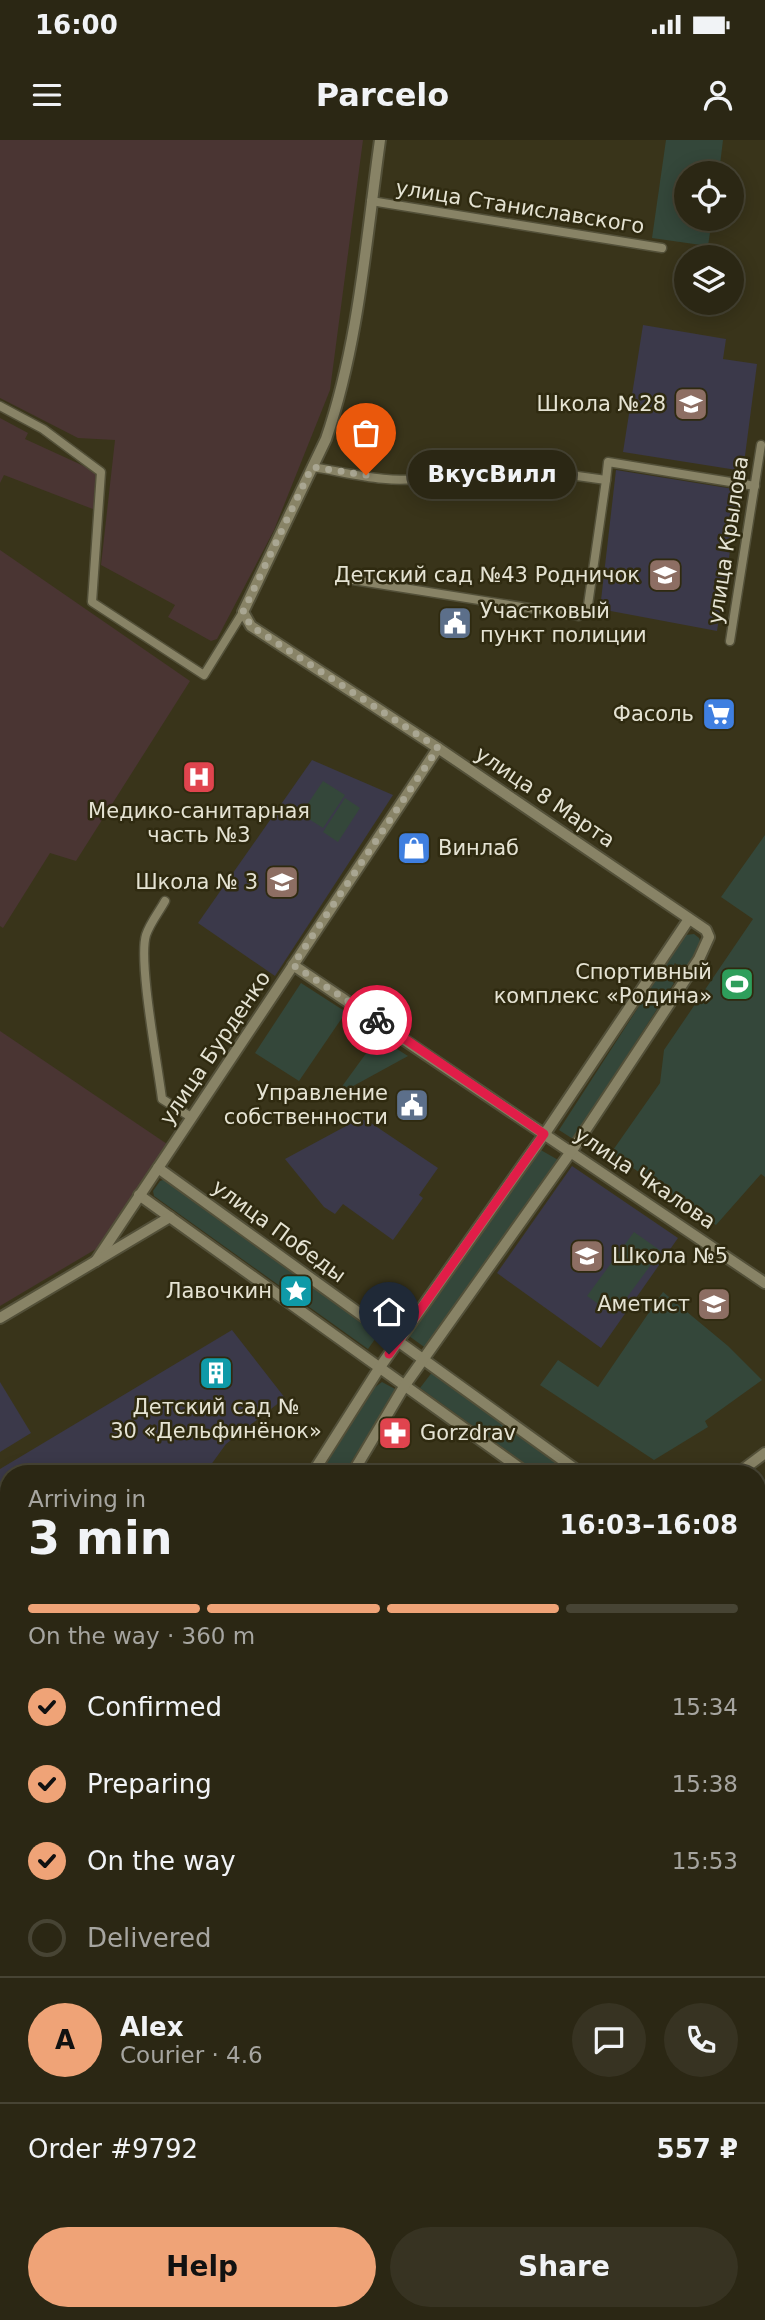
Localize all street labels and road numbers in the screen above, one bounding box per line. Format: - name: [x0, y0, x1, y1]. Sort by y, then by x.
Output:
- street label: улица Станиславского: [394, 175, 646, 239]
- street label: улица Крылова: [703, 454, 753, 626]
- street label: улица 8 Марта: [471, 742, 619, 852]
- street label: улица Бурденко: [155, 967, 275, 1129]
- street label: улица Чкалова: [570, 1122, 720, 1234]
- street label: улица Победы: [208, 1175, 350, 1287]

